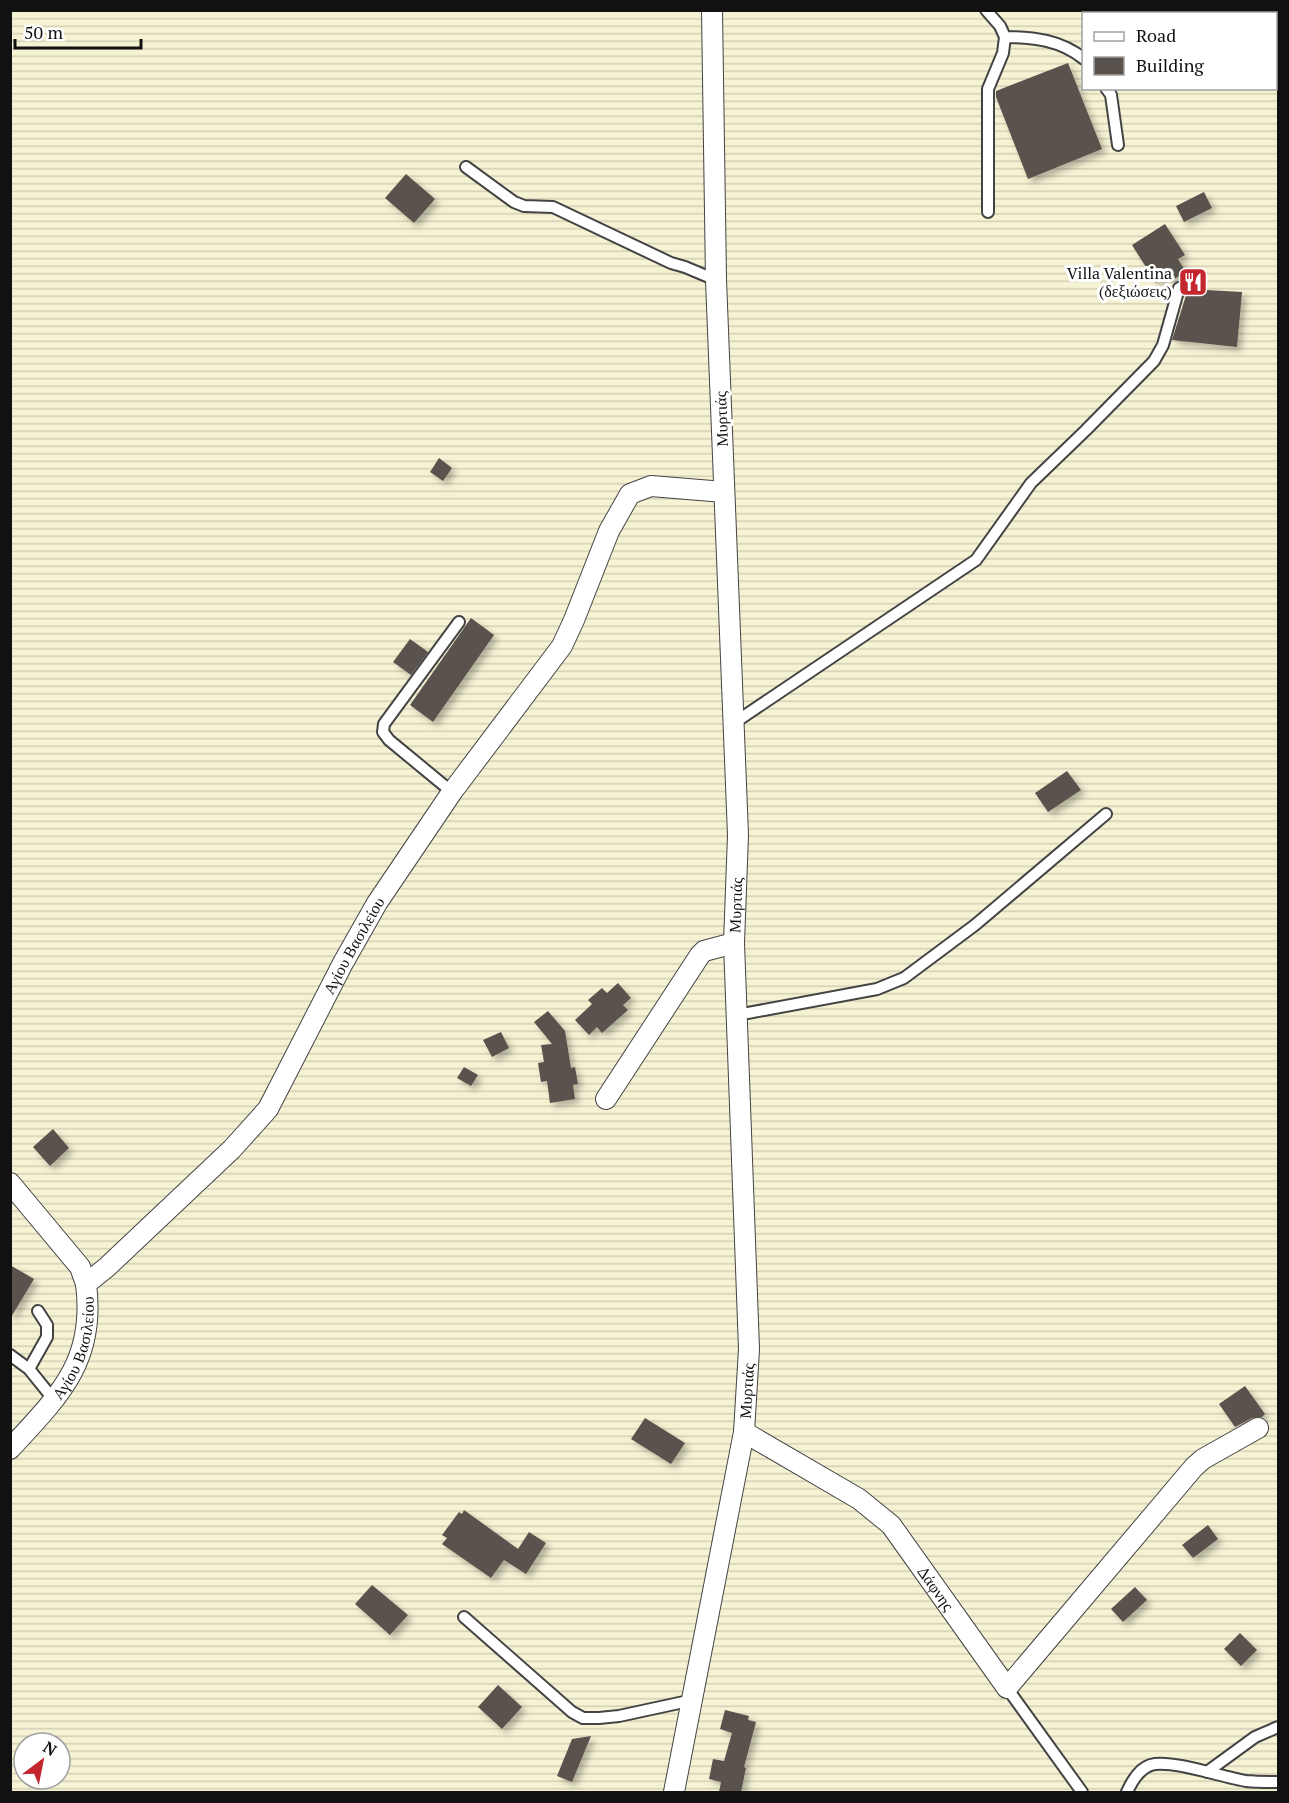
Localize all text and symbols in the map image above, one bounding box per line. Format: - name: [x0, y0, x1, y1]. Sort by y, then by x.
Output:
- scale bar: [15, 12, 141, 50]
- legend: [1082, 12, 1277, 90]
- text: 50 m: [24, 20, 64, 44]
- text: Road: [1136, 23, 1176, 47]
- text: Building: [1136, 53, 1204, 77]
- place label: Villa Valentina (δεξιώσεις): [1067, 262, 1172, 302]
- restaurant icon: Villa Valentina (δεξιώσεις): [1177, 266, 1209, 298]
- street label: Μυρτιάς: [709, 390, 733, 447]
- street label: Μυρτιάς: [723, 876, 747, 933]
- street label: Αγίου Βασιλείου: [318, 892, 389, 998]
- street label: Αγίου Βασιλείου: [47, 1296, 99, 1404]
- street label: Μυρτιάς: [734, 1362, 759, 1419]
- street label: Δάφνης: [913, 1562, 960, 1616]
- north arrow: [12, 1731, 72, 1791]
- text: N: [39, 1736, 61, 1761]

